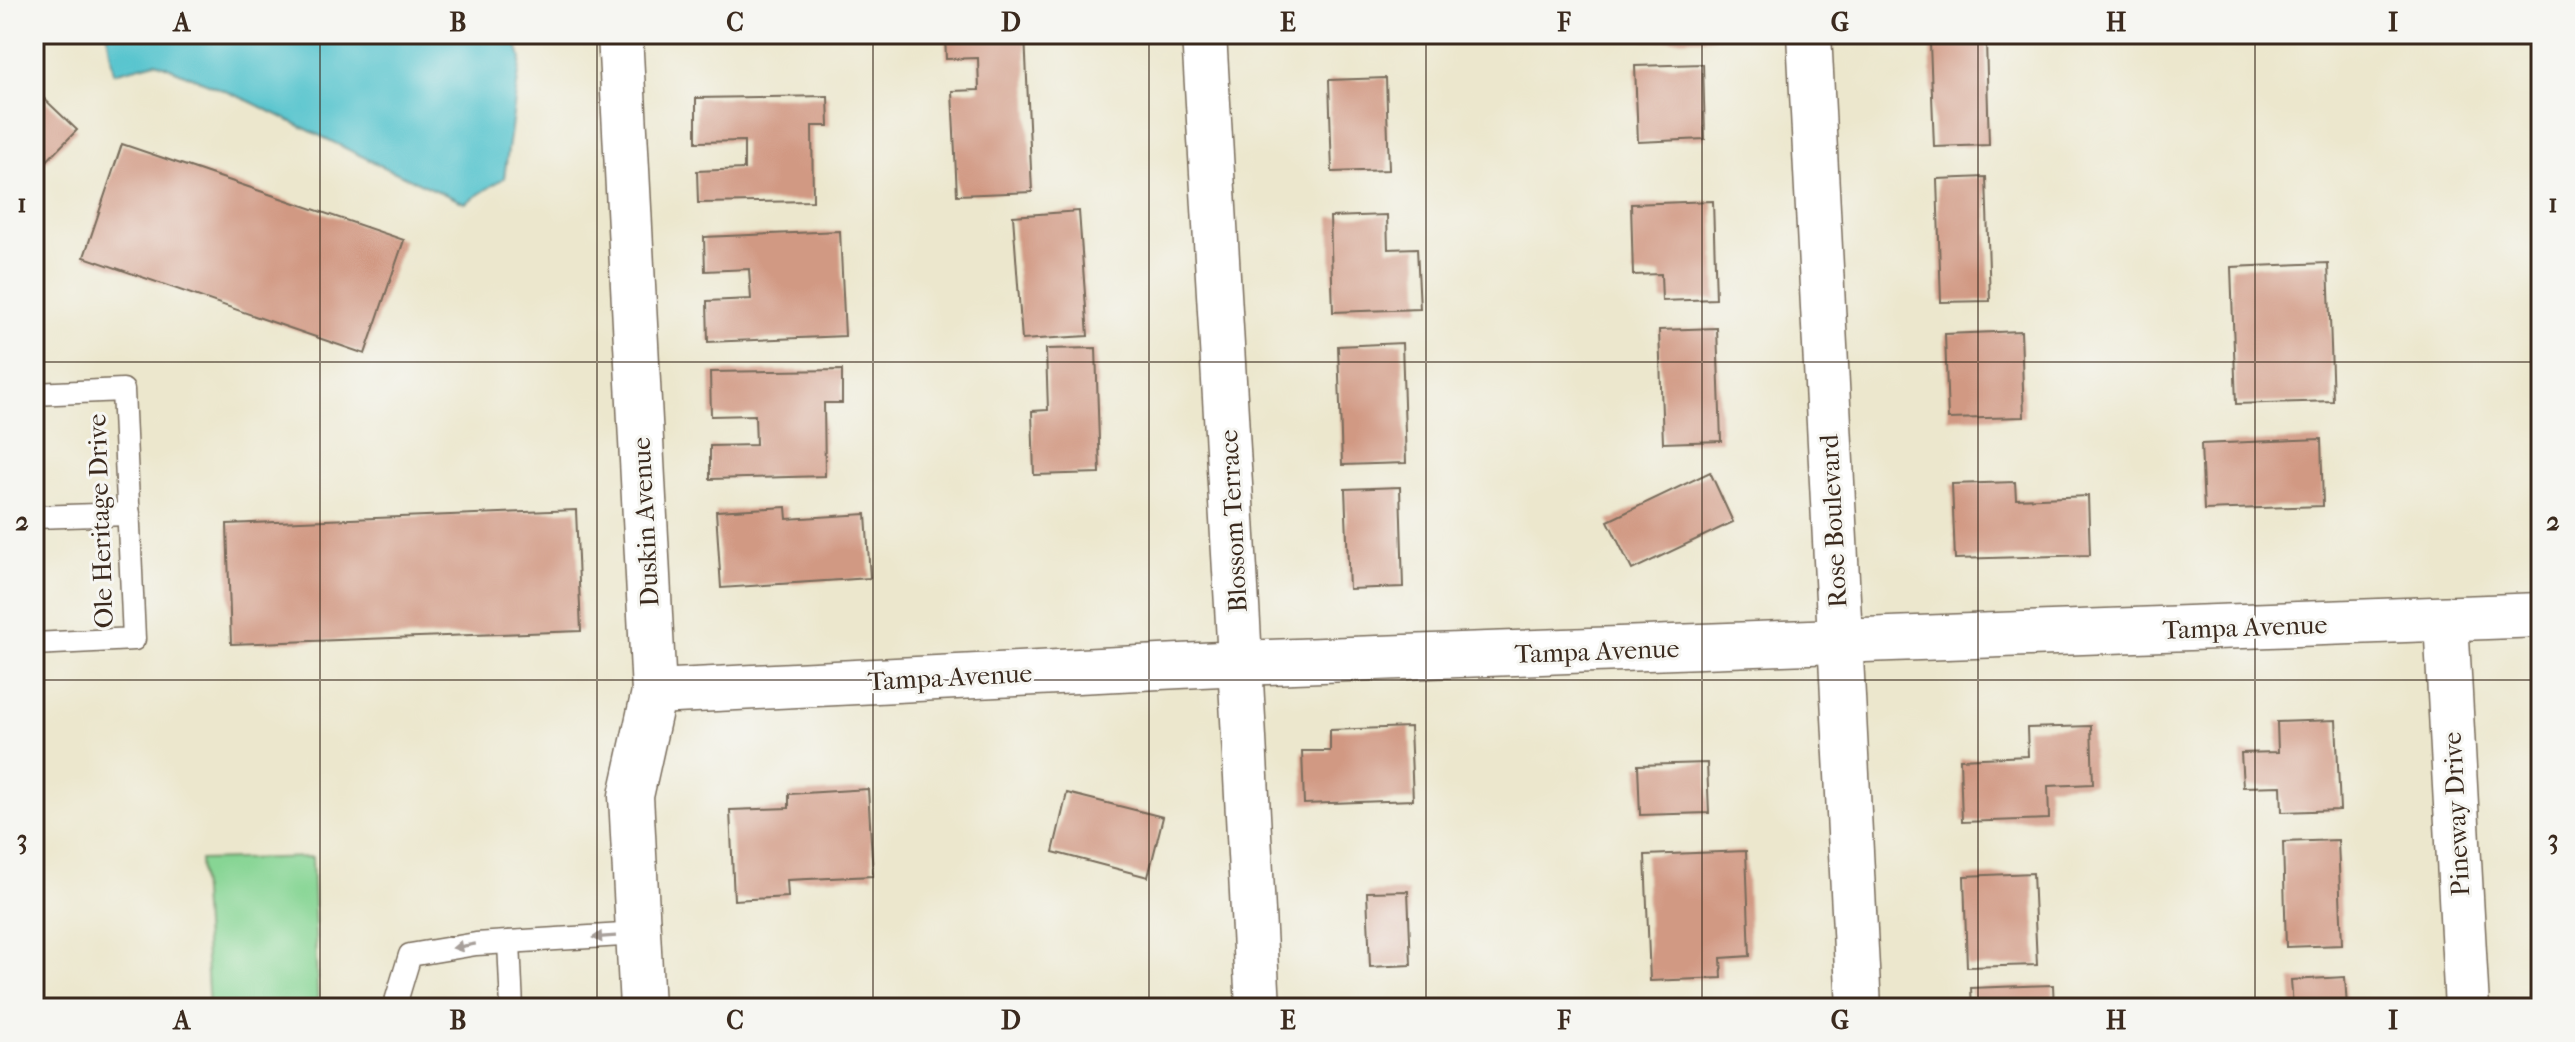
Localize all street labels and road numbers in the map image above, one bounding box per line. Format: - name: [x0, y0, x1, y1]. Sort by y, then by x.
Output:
- street label: Ole Heritage Drive: [81, 413, 120, 629]
- street label: Blossom Terrace: [1213, 429, 1254, 613]
- street label: Rose Boulevard: [1813, 433, 1854, 608]
- street label: Duskin Avenue: [626, 436, 665, 608]
- street label: Tampa Avenue: [2162, 609, 2328, 646]
- street label: Tampa Avenue: [1514, 633, 1680, 670]
- street label: Tampa Avenue: [867, 658, 1033, 697]
- street label: Pineway Drive: [2437, 731, 2476, 897]

